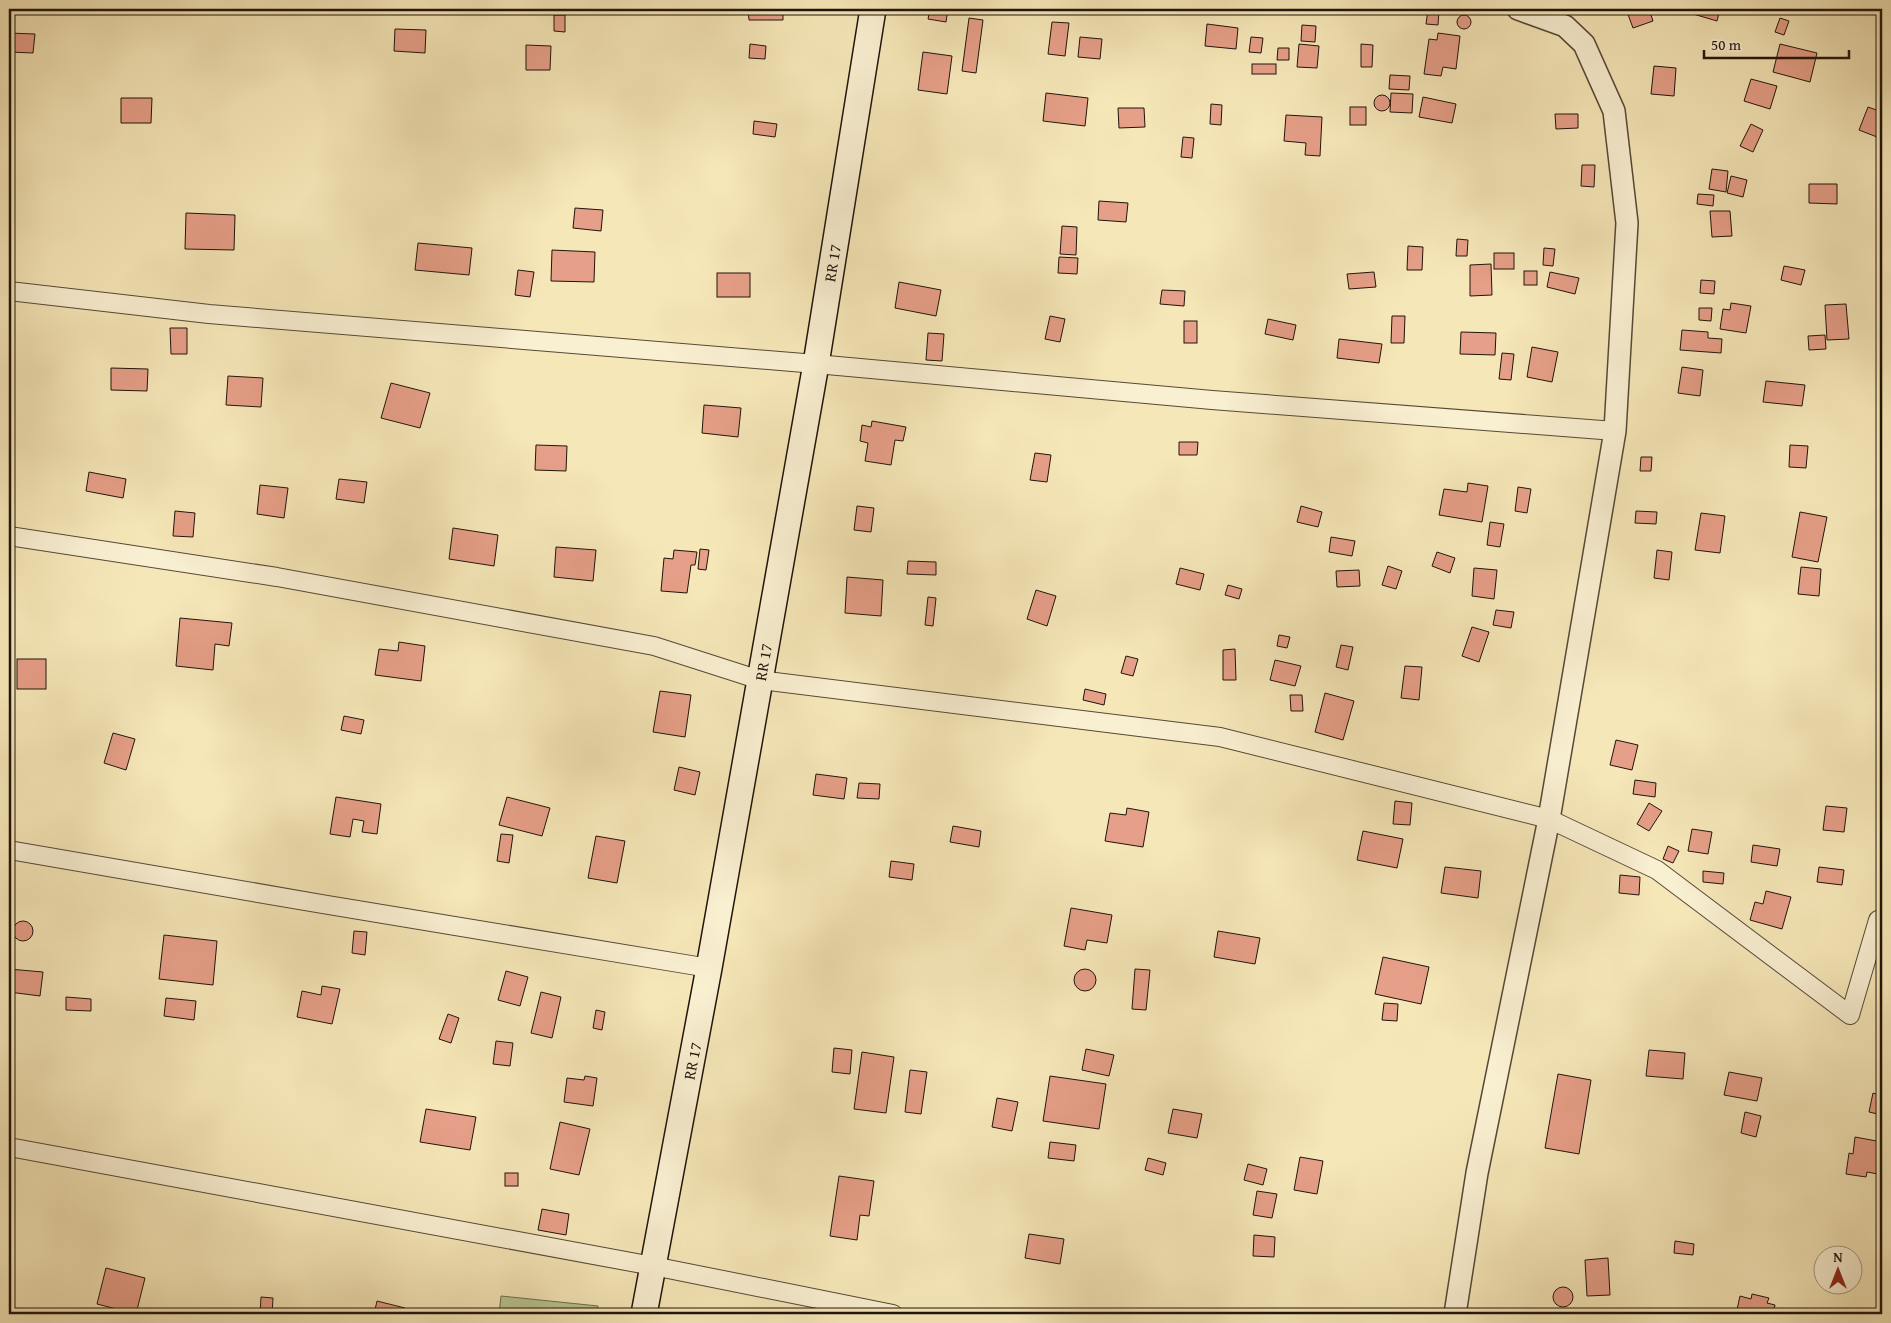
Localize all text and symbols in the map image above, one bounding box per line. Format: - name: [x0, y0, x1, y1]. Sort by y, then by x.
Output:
- scale bar: [1704, 28, 1848, 60]
- text: 50 m: [1711, 34, 1742, 55]
- street label: RR 17: [817, 242, 847, 283]
- street label: RR 17: [748, 641, 778, 682]
- street label: RR 17: [677, 1040, 707, 1082]
- north arrow: [1814, 1246, 1864, 1296]
- text: N: [1833, 1247, 1843, 1267]

